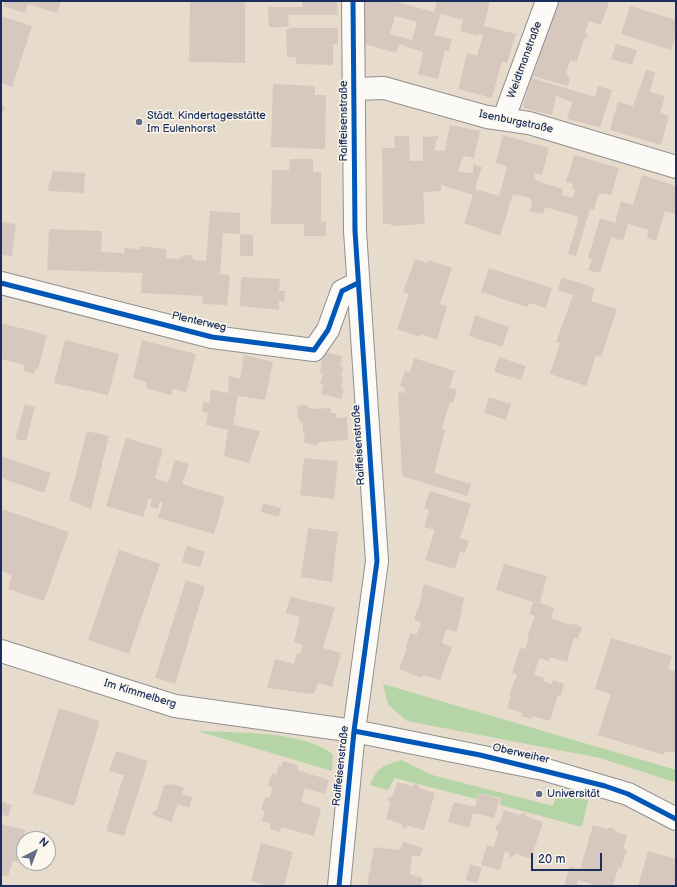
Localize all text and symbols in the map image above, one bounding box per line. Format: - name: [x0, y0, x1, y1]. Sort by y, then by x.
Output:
- street label: Weidtmanstraße: [505, 20, 545, 100]
- street label: Raiffeisenstraße: [337, 81, 351, 161]
- street label: Isenburgstraße: [478, 108, 554, 136]
- place label: Städt. Kindertagesstätte Im Eulenhorst: [147, 109, 266, 135]
- marker: Städt. Kindertagesstätte Im Eulenhorst: [134, 117, 144, 127]
- street label: Plenterweg: [170, 309, 228, 335]
- street label: Raiffeisenstraße: [350, 404, 368, 486]
- street label: Im Kimmelberg: [102, 677, 178, 711]
- street label: Raiffeisenstraße: [330, 725, 352, 807]
- street label: Oberweiher: [491, 741, 551, 767]
- place label: Universität: [547, 787, 600, 801]
- marker: Universität: [534, 789, 544, 799]
- north arrow: [16, 831, 56, 871]
- text: N: [36, 835, 51, 850]
- scale bar: [533, 845, 604, 871]
- text: 20 m: [538, 852, 565, 867]

